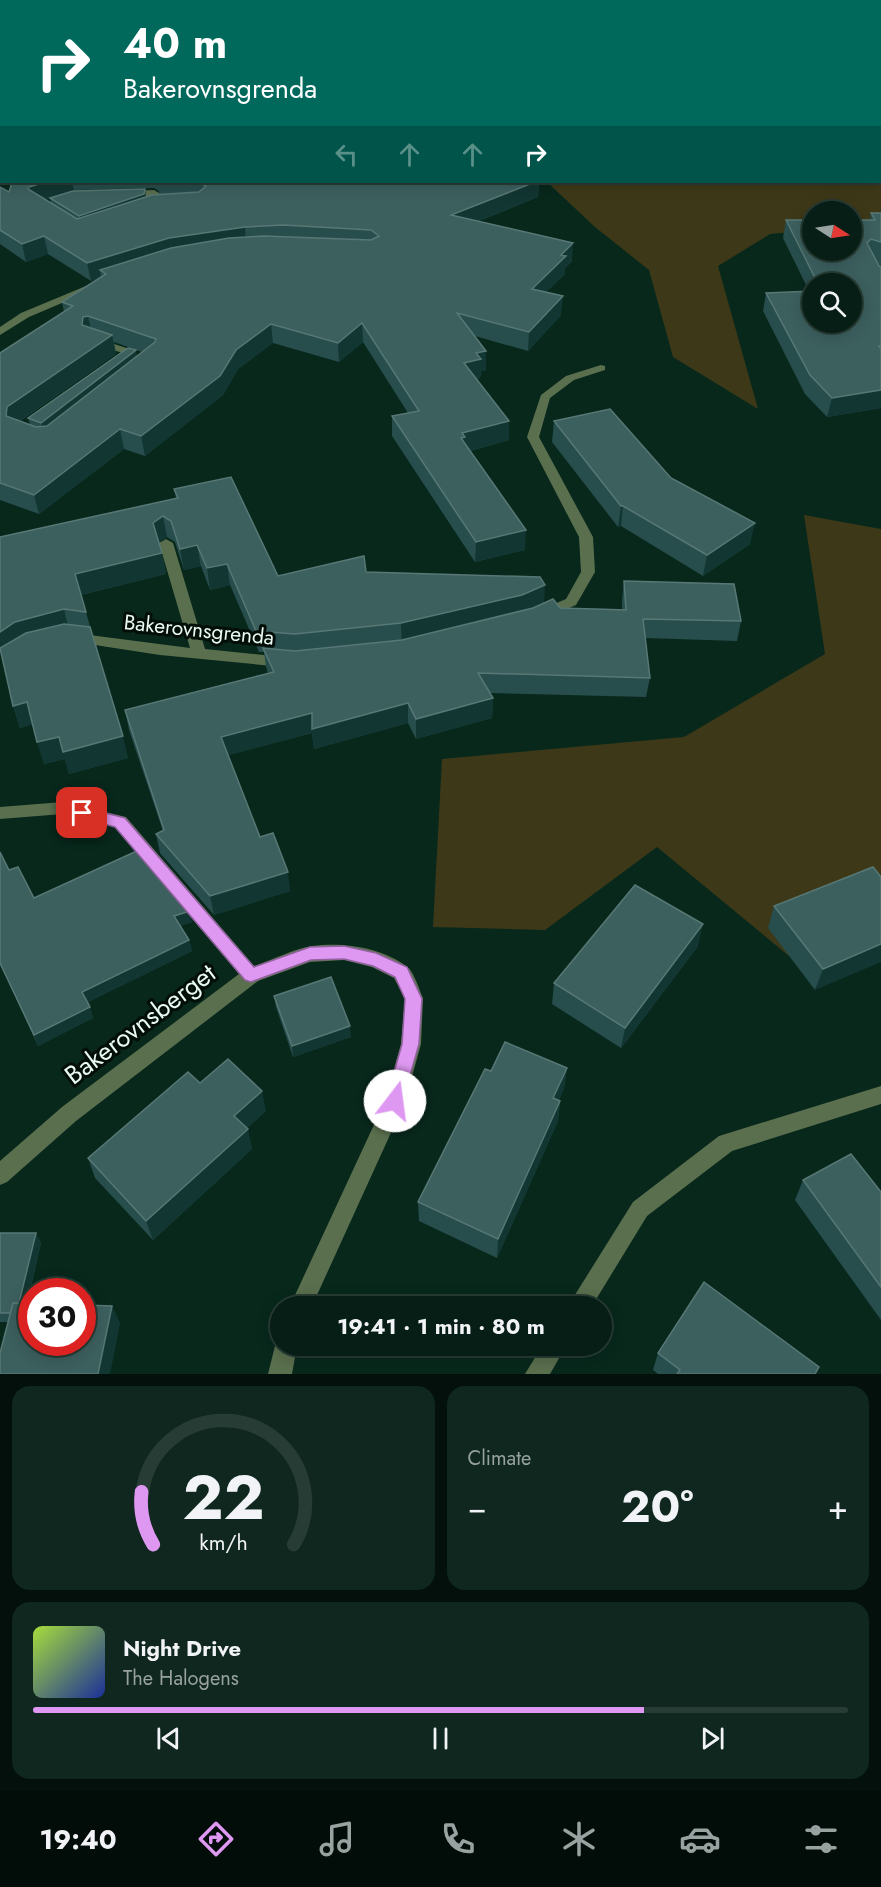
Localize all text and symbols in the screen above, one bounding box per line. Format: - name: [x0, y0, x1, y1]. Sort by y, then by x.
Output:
- text: 40 m: [123, 13, 227, 74]
- icon: right: [24, 24, 102, 102]
- text: Bakerovnsgrenda: [123, 69, 317, 108]
- icon: left: [330, 138, 363, 171]
- icon: ahead: [393, 138, 426, 171]
- icon: ahead: [456, 138, 489, 171]
- icon: right: [519, 138, 552, 171]
- north arrow: [802, 201, 862, 261]
- map controls: [802, 201, 862, 333]
- button: search: [802, 273, 862, 333]
- street label: Bakerovnsgrenda: [122, 607, 276, 653]
- pin: [56, 787, 107, 838]
- icon: arrive: [65, 796, 98, 829]
- street label: Bakerovnsberget: [56, 954, 224, 1094]
- position arrow: [363, 1069, 427, 1133]
- speed limit sign: 30: [18, 1278, 96, 1356]
- text: 19:41 · 1 min · 80 m: [337, 1310, 545, 1342]
- text: Climate: [468, 1444, 531, 1473]
- text: 22: [182, 1452, 264, 1542]
- text: 20°: [621, 1474, 694, 1539]
- text: −: [468, 1484, 487, 1531]
- text: +: [828, 1484, 848, 1531]
- text: km/h: [199, 1527, 247, 1558]
- text: Night Drive: [123, 1632, 241, 1664]
- text: The Halogens: [123, 1664, 239, 1693]
- icon: previous: [152, 1722, 185, 1755]
- icon: pause: [424, 1722, 457, 1755]
- icon: next: [696, 1722, 729, 1755]
- icon: directions: [195, 1818, 237, 1860]
- icon: music: [316, 1818, 358, 1860]
- icon: phone: [437, 1818, 479, 1860]
- icon: climate: [558, 1818, 600, 1860]
- icon: car: [679, 1818, 721, 1860]
- icon: filters: [800, 1818, 842, 1860]
- text: 19:40: [39, 1820, 117, 1859]

